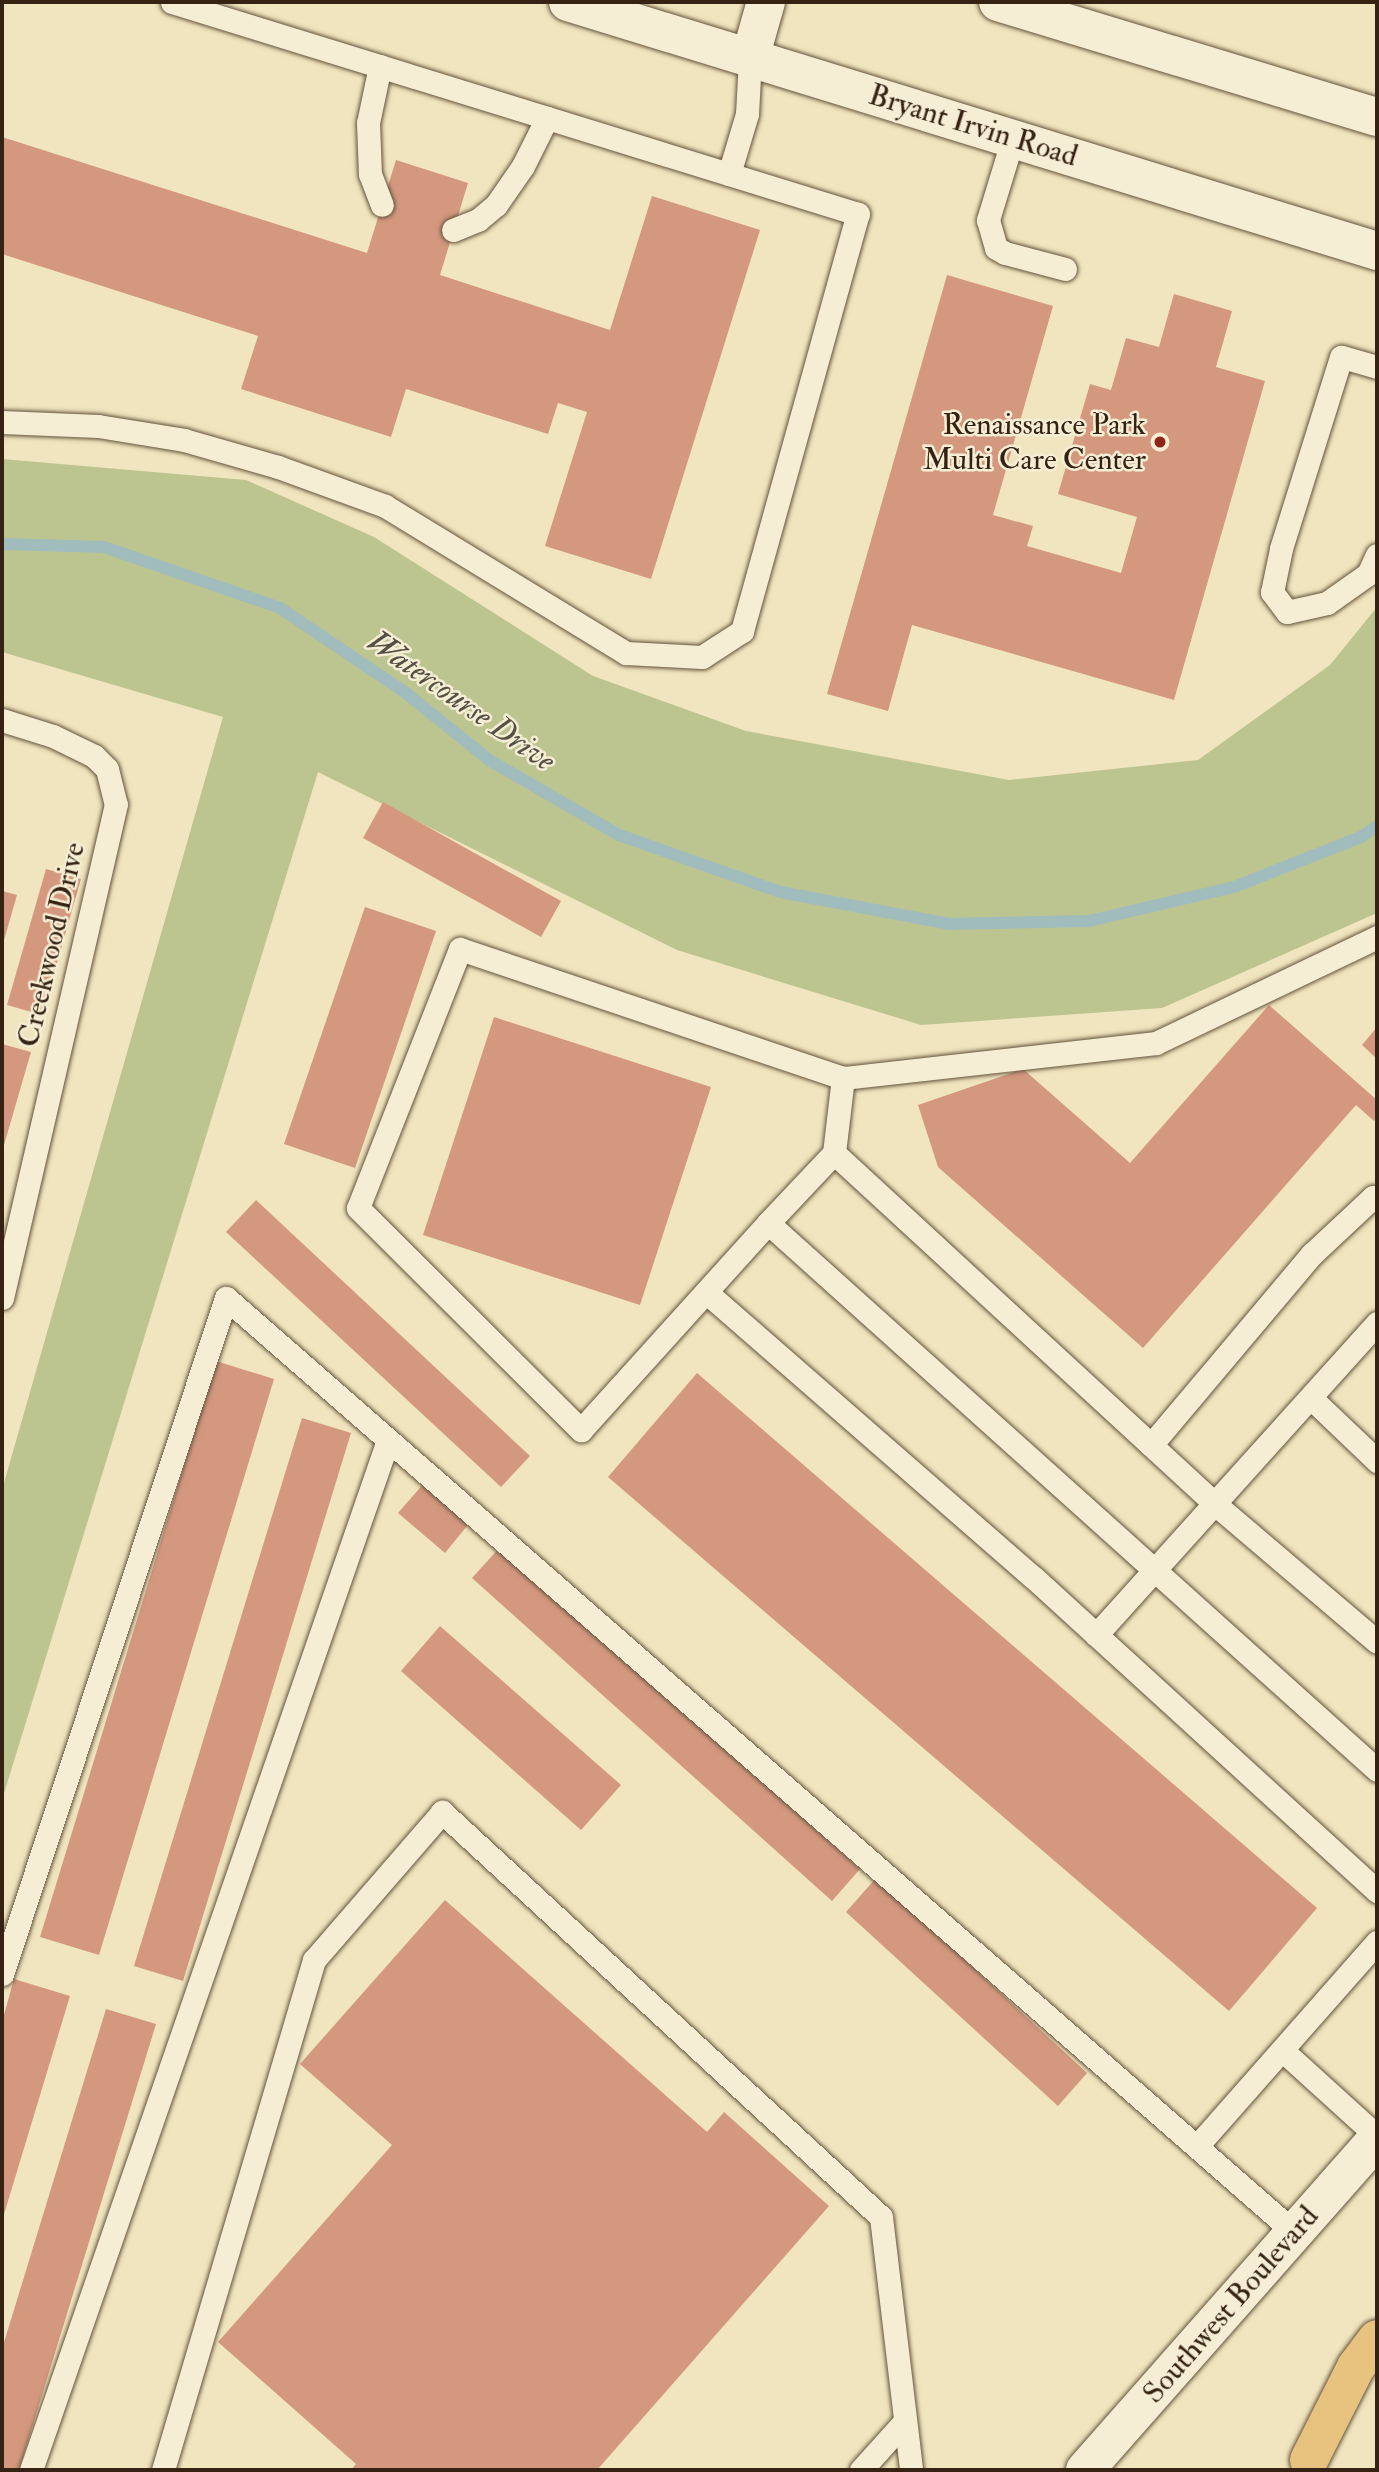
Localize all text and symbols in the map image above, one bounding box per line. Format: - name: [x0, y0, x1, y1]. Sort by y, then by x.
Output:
- street label: Bryant Irvin Road: [864, 77, 1082, 175]
- place label: Renaissance Park Multi Care Center: [923, 407, 1146, 477]
- marker: Renaissance Park Multi Care Center: [1152, 434, 1168, 450]
- water label: Watercourse Drive: [360, 622, 562, 780]
- street label: Creekwood Drive: [11, 839, 93, 1051]
- street label: Southwest Boulevard: [1136, 2199, 1326, 2411]

